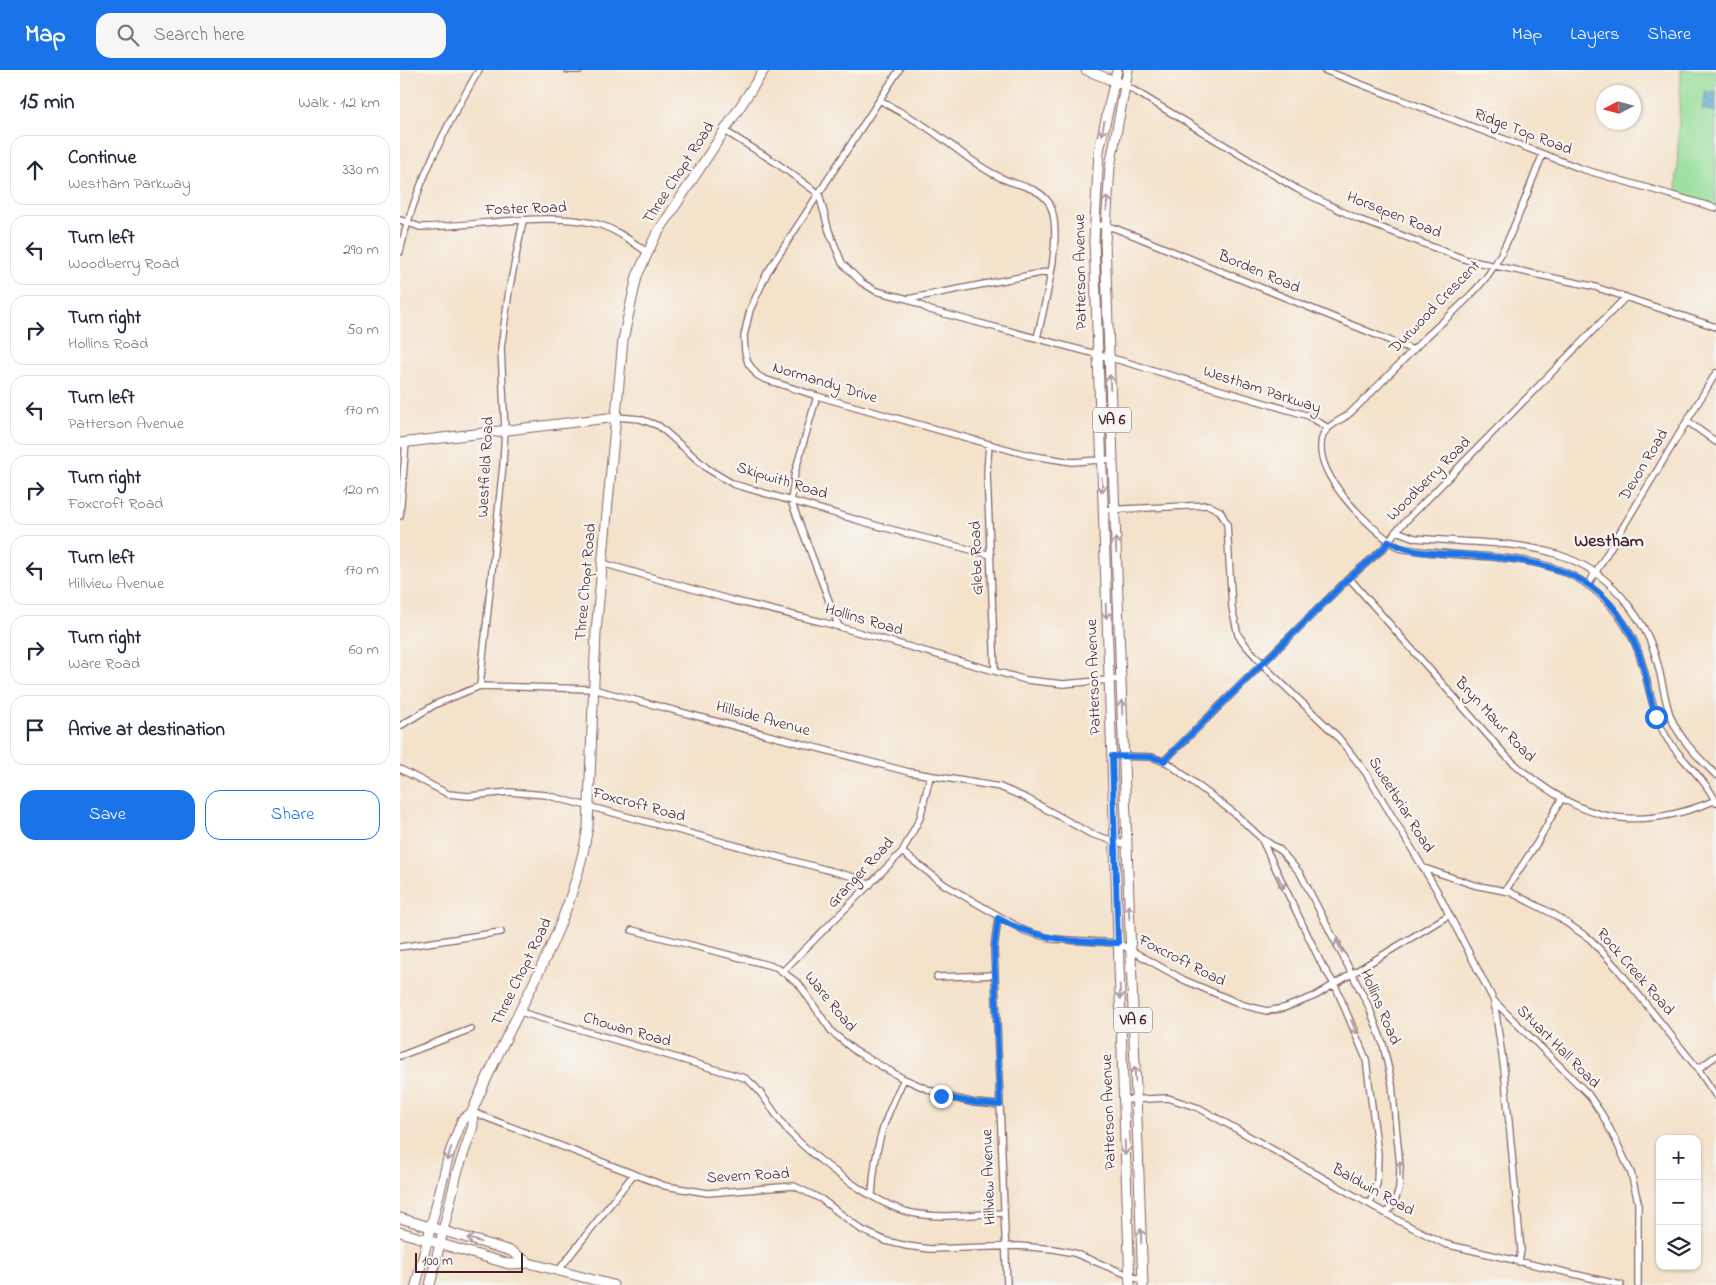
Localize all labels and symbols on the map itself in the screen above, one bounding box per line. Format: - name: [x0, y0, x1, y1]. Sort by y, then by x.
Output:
- north arrow: [1596, 85, 1641, 130]
- street label: Ridge Top Road: [1470, 102, 1576, 162]
- street label: Three Chopt Road: [637, 117, 721, 229]
- one-way arrow: [1098, 120, 1108, 136]
- street label: Horsepen Road: [1343, 185, 1445, 245]
- one-way arrow: [1102, 195, 1111, 211]
- street label: Foster Road: [484, 196, 567, 222]
- street label: Patterson Avenue: [1068, 213, 1094, 330]
- street label: Borden Road: [1213, 244, 1304, 300]
- street label: Durwood Crescent: [1383, 254, 1487, 360]
- street label: Normandy Drive: [770, 356, 881, 411]
- street label: Westham Parkway: [1200, 360, 1324, 420]
- one-way arrow: [1106, 375, 1115, 391]
- road number: VA 6: [1093, 408, 1131, 432]
- street label: Westfield Road: [471, 416, 501, 518]
- street label: Devon Road: [1613, 424, 1675, 506]
- street label: Woodberry Road: [1381, 431, 1477, 527]
- street label: Skipwith Road: [734, 456, 830, 506]
- one-way arrow: [1097, 477, 1107, 493]
- street label: Glebe Road: [964, 520, 990, 596]
- street label: Three Chopt Road: [569, 522, 603, 642]
- district label: Westham: [1574, 529, 1644, 555]
- one-way arrow: [1111, 537, 1121, 554]
- street label: Hollins Road: [822, 597, 906, 643]
- one-way arrow: [1102, 603, 1111, 619]
- street label: Patterson Avenue: [1080, 618, 1108, 735]
- street label: Bryn Mawr Road: [1448, 671, 1541, 768]
- street label: Hillside Avenue: [713, 695, 814, 743]
- one-way arrow: [1117, 699, 1127, 716]
- route start: [1645, 706, 1668, 729]
- street label: Sweetbriar Road: [1362, 752, 1440, 858]
- street label: Foxcroft Road: [589, 781, 688, 829]
- street label: Granger Road: [822, 832, 900, 914]
- one-way arrow: [1277, 874, 1287, 889]
- one-way arrow: [1125, 904, 1134, 920]
- street label: Three Chopt Road: [485, 914, 559, 1030]
- street label: Rock Creek Road: [1590, 923, 1680, 1021]
- street label: Foxcroft Road: [1133, 928, 1230, 993]
- one-way arrow: [1333, 939, 1343, 954]
- street label: Hollins Road: [1353, 965, 1407, 1049]
- street label: Ware Road: [798, 966, 862, 1038]
- one-way arrow: [1115, 983, 1125, 999]
- street label: Stuart Hall Road: [1511, 1000, 1605, 1094]
- street label: Chowan Road: [580, 1006, 674, 1054]
- road number: VA 6: [1114, 1008, 1152, 1032]
- one-way arrow: [1350, 1019, 1360, 1034]
- street label: Patterson Avenue: [1095, 1053, 1123, 1170]
- one-way arrow: [1130, 1066, 1140, 1082]
- route end: [930, 1085, 953, 1108]
- street label: Hillview Avenue: [975, 1128, 1003, 1225]
- one-way arrow: [1121, 1140, 1130, 1156]
- one-way arrow: [444, 1146, 454, 1162]
- street label: Baldwin Road: [1326, 1157, 1419, 1223]
- one-way arrow: [1395, 1160, 1405, 1176]
- street label: Severn Road: [706, 1162, 790, 1190]
- one-way arrow: [1136, 1229, 1146, 1245]
- one-way arrow: [466, 1235, 482, 1245]
- scale bar: [415, 1250, 522, 1273]

